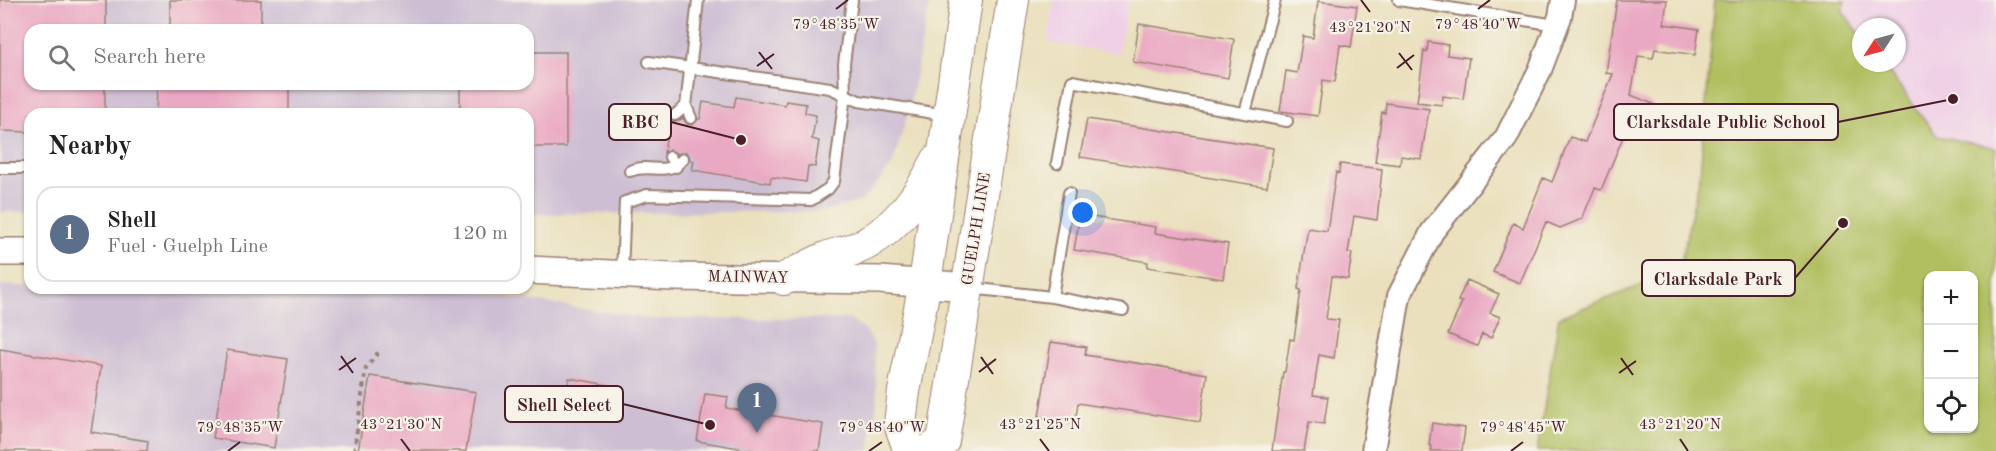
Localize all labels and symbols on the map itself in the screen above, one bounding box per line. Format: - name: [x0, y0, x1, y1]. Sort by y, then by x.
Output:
- text: 79°48'35"W: [793, 18, 879, 33]
- text: 79°48'40"W: [1435, 18, 1521, 33]
- north arrow: [1852, 18, 1906, 72]
- text: 43°21'20"N: [1329, 21, 1411, 36]
- callout: RBC: [609, 104, 671, 140]
- callout: Clarksdale Public School: [1614, 104, 1838, 140]
- text: RBC: [621, 114, 659, 132]
- text: Clarksdale Public School: [1626, 114, 1826, 132]
- street label: GUELPH LINE: [960, 171, 994, 287]
- your location: [1068, 198, 1097, 227]
- callout: Clarksdale Park: [1642, 260, 1795, 296]
- street label: MAINWAY: [707, 269, 789, 287]
- text: Clarksdale Park: [1654, 271, 1783, 289]
- pin: 1: [738, 384, 777, 433]
- callout: Shell Select: [505, 386, 623, 422]
- text: Shell Select: [517, 397, 612, 415]
- text: 43°21'30"N: [360, 418, 442, 433]
- text: 43°21'25"N: [999, 418, 1081, 433]
- text: 43°21'20"N: [1639, 418, 1721, 433]
- text: 79°48'35"W: [197, 421, 283, 436]
- text: 79°48'40"W: [839, 421, 925, 436]
- text: 79°48'45"W: [1480, 421, 1566, 436]

